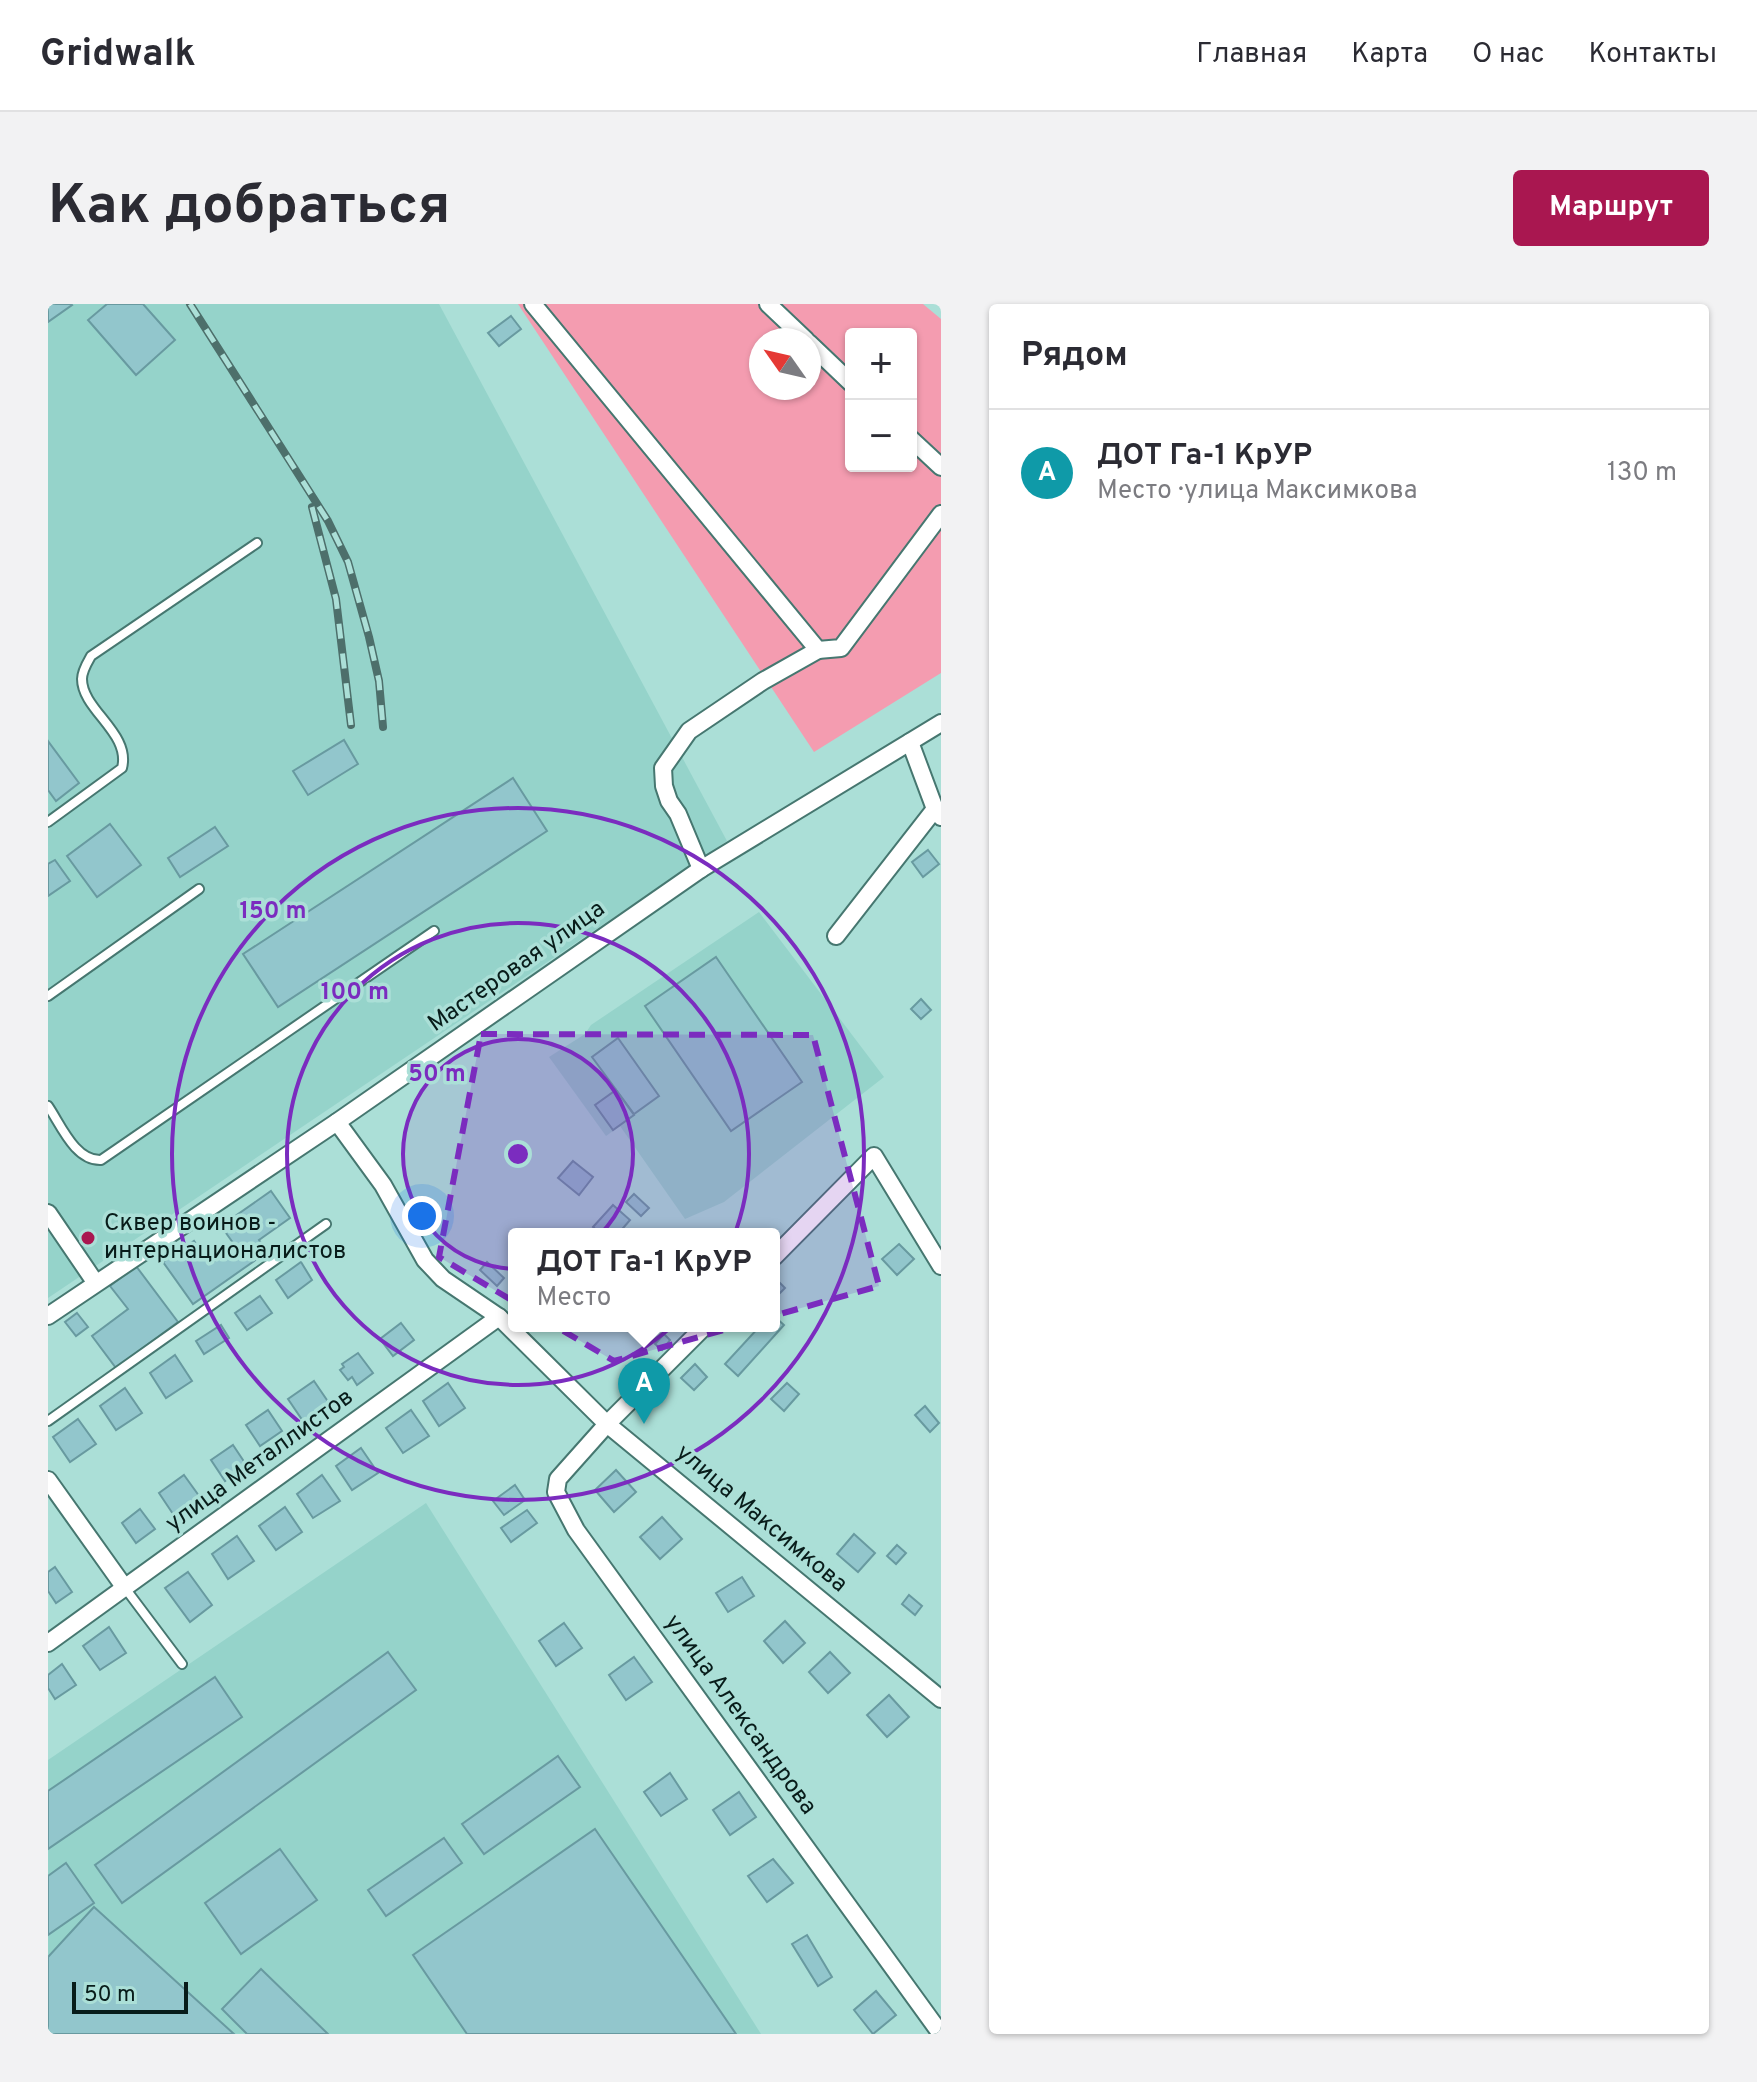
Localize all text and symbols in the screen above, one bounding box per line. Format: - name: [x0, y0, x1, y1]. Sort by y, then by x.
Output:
- text: Gridwalk: [40, 31, 196, 80]
- text: Главная: [1196, 37, 1307, 73]
- text: Карта: [1351, 37, 1428, 73]
- text: О нас: [1472, 37, 1545, 73]
- text: Контакты: [1589, 37, 1717, 73]
- button: Маршрут: [1513, 170, 1709, 246]
- text: Как добраться: [48, 173, 450, 243]
- north arrow: [749, 328, 821, 400]
- map controls: [845, 328, 917, 472]
- button: +: [845, 328, 917, 400]
- text: Рядом: [1021, 335, 1128, 378]
- button: −: [845, 400, 917, 472]
- text: ДОТ Га-1 КрУР: [1097, 438, 1312, 475]
- text: A: [1038, 457, 1056, 490]
- text: 130 m: [1607, 457, 1677, 490]
- text: Место · улица Максимкова: [1097, 475, 1417, 508]
- street label: Мастеровая улица: [423, 895, 611, 1039]
- text: 150 m: [239, 897, 307, 927]
- text: 100 m: [321, 978, 389, 1008]
- text: 50 m: [408, 1060, 466, 1090]
- centre of rings: [504, 1140, 532, 1168]
- your location: [402, 1196, 442, 1236]
- place label: Сквер воинов - интернационалистов: [104, 1209, 347, 1267]
- popup: [508, 1228, 780, 1332]
- marker: Сквер воинов - интернационалистов: [79, 1229, 97, 1247]
- text: ДОТ Га-1 КрУР: [537, 1245, 752, 1282]
- text: Место: [537, 1282, 611, 1315]
- pin: A: [618, 1358, 670, 1424]
- street label: улица Металлистов: [160, 1383, 360, 1539]
- street label: улица Максимкова: [669, 1438, 853, 1600]
- street label: улица Александрова: [657, 1609, 823, 1821]
- scale bar: [72, 1978, 188, 2014]
- text: 50 m: [84, 1982, 136, 2009]

